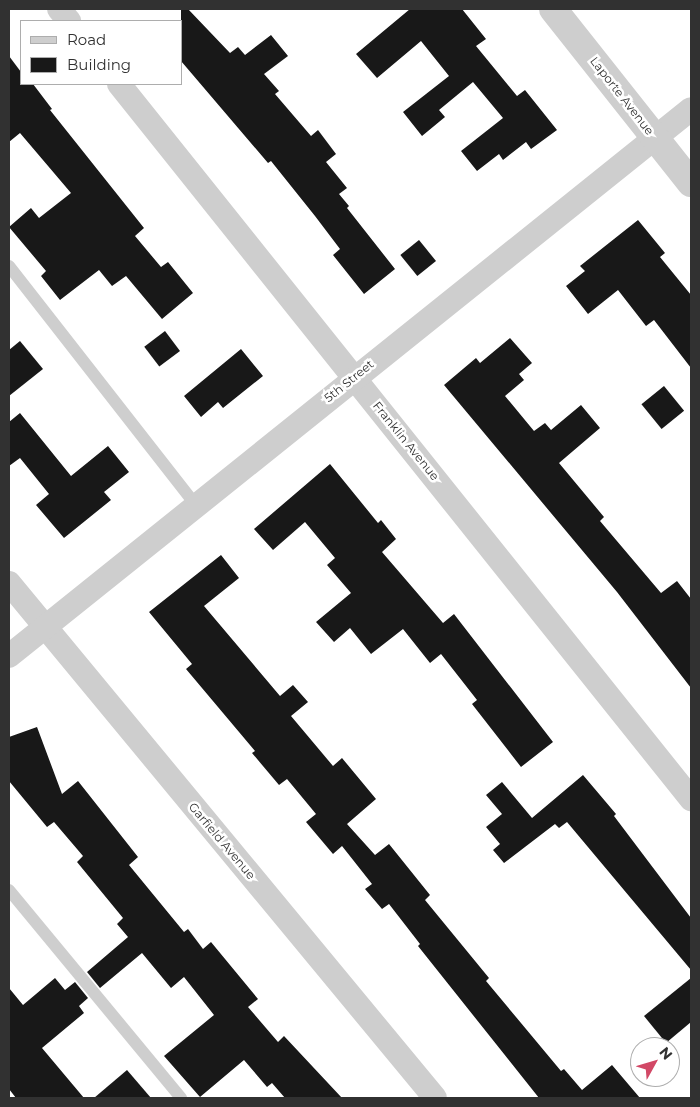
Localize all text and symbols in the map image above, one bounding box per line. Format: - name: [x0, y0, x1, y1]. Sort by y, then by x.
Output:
- legend: [20, 20, 182, 85]
- text: Road: [67, 30, 106, 49]
- street label: Laporte Avenue: [587, 54, 657, 138]
- text: Building: [67, 55, 131, 74]
- street label: 5th Street: [321, 357, 377, 405]
- street label: Franklin Avenue: [370, 399, 442, 483]
- street label: Garfield Avenue: [186, 800, 258, 882]
- north arrow: [630, 1037, 680, 1087]
- text: N: [655, 1043, 676, 1063]

